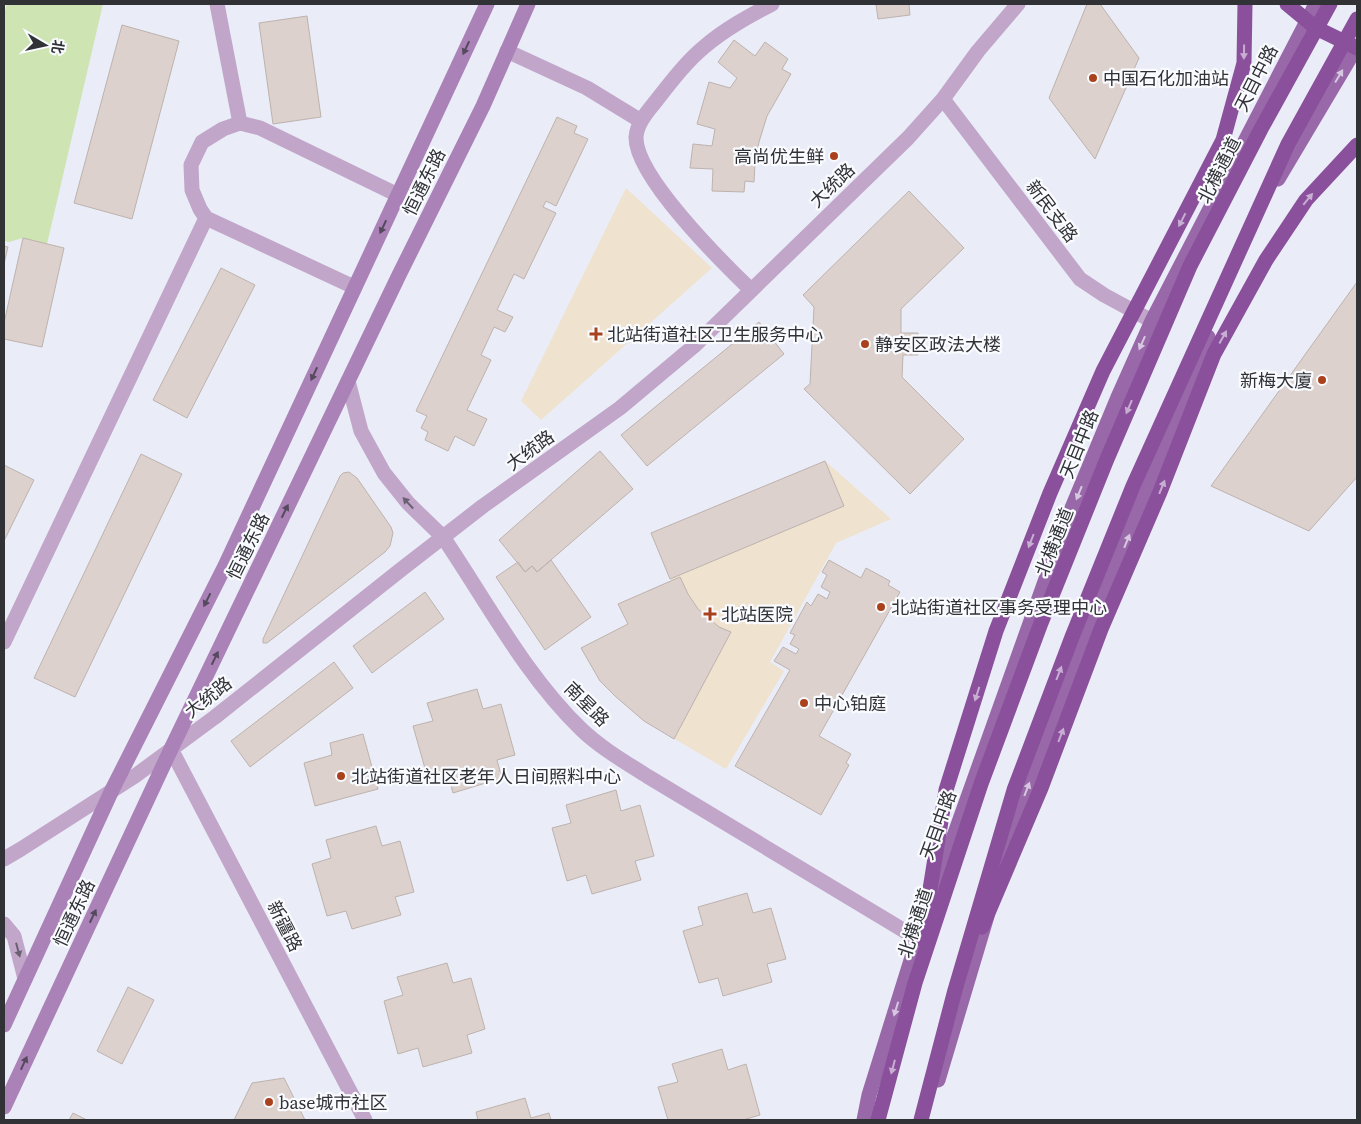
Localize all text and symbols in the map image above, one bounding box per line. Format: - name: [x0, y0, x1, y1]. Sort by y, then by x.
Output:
- north arrow: [20, 20, 70, 70]
- text: 北: [47, 39, 69, 56]
- street label: 天目中路: [1229, 40, 1283, 116]
- one-way arrow: [462, 41, 470, 55]
- one-way arrow: [1240, 45, 1248, 61]
- place label: 中国石化加油站: [1103, 66, 1229, 91]
- one-way arrow: [1335, 69, 1344, 82]
- marker: 中国石化加油站: [1087, 72, 1099, 84]
- street label: 北横通道: [1192, 132, 1246, 208]
- street label: 恒通东路: [397, 144, 451, 220]
- place label: 高尚优生鲜: [734, 144, 824, 169]
- marker: 高尚优生鲜: [828, 150, 840, 162]
- street label: 大统路: [804, 157, 860, 213]
- street label: 新民支路: [1020, 175, 1084, 247]
- one-way arrow: [1302, 192, 1313, 205]
- one-way arrow: [1178, 212, 1186, 227]
- one-way arrow: [378, 220, 386, 234]
- place label: 北站街道社区卫生服务中心: [607, 322, 823, 347]
- marker: 北站街道社区卫生服务中心: [589, 327, 603, 341]
- one-way arrow: [1219, 330, 1228, 344]
- place label: 静安区政法大楼: [875, 332, 1001, 357]
- one-way arrow: [1138, 336, 1146, 350]
- marker: 静安区政法大楼: [859, 338, 871, 350]
- one-way arrow: [310, 367, 318, 381]
- place label: 新梅大廈: [1240, 368, 1312, 393]
- marker: 新梅大廈: [1316, 374, 1328, 386]
- one-way arrow: [1125, 400, 1133, 414]
- street label: 天目中路: [1054, 406, 1104, 482]
- street label: 大统路: [501, 424, 559, 476]
- one-way arrow: [1158, 479, 1166, 494]
- one-way arrow: [1074, 486, 1082, 500]
- one-way arrow: [402, 498, 414, 510]
- one-way arrow: [282, 504, 290, 518]
- street label: 北横通道: [1029, 504, 1079, 580]
- street label: 恒通东路: [221, 508, 275, 584]
- one-way arrow: [1027, 534, 1035, 548]
- one-way arrow: [1123, 534, 1131, 548]
- one-way arrow: [203, 593, 211, 608]
- place label: 北站街道社区事务受理中心: [891, 595, 1107, 620]
- marker: 北站街道社区事务受理中心: [875, 601, 887, 613]
- place label: 北站医院: [721, 602, 793, 627]
- marker: 北站医院: [703, 607, 717, 621]
- one-way arrow: [211, 651, 219, 665]
- one-way arrow: [1056, 665, 1063, 680]
- street label: 大统路: [179, 671, 237, 723]
- street label: 南星路: [559, 676, 615, 732]
- one-way arrow: [972, 686, 980, 701]
- place label: 中心铂庭: [814, 691, 886, 716]
- marker: 中心铂庭: [798, 697, 810, 709]
- one-way arrow: [1057, 727, 1065, 742]
- place label: 北站街道社区老年人日间照料中心: [351, 764, 621, 789]
- marker: 北站街道社区老年人日间照料中心: [335, 770, 347, 782]
- one-way arrow: [1024, 782, 1032, 796]
- street label: 天目中路: [914, 787, 962, 863]
- street label: 恒通东路: [47, 875, 101, 951]
- street label: 北横通道: [892, 885, 938, 961]
- street label: 新疆路: [262, 896, 308, 956]
- one-way arrow: [89, 908, 98, 923]
- one-way arrow: [14, 942, 22, 957]
- one-way arrow: [892, 1001, 899, 1016]
- one-way arrow: [21, 1056, 29, 1070]
- one-way arrow: [888, 1060, 896, 1075]
- place label: base城市社区: [279, 1090, 388, 1115]
- marker: base城市社区: [263, 1096, 275, 1108]

